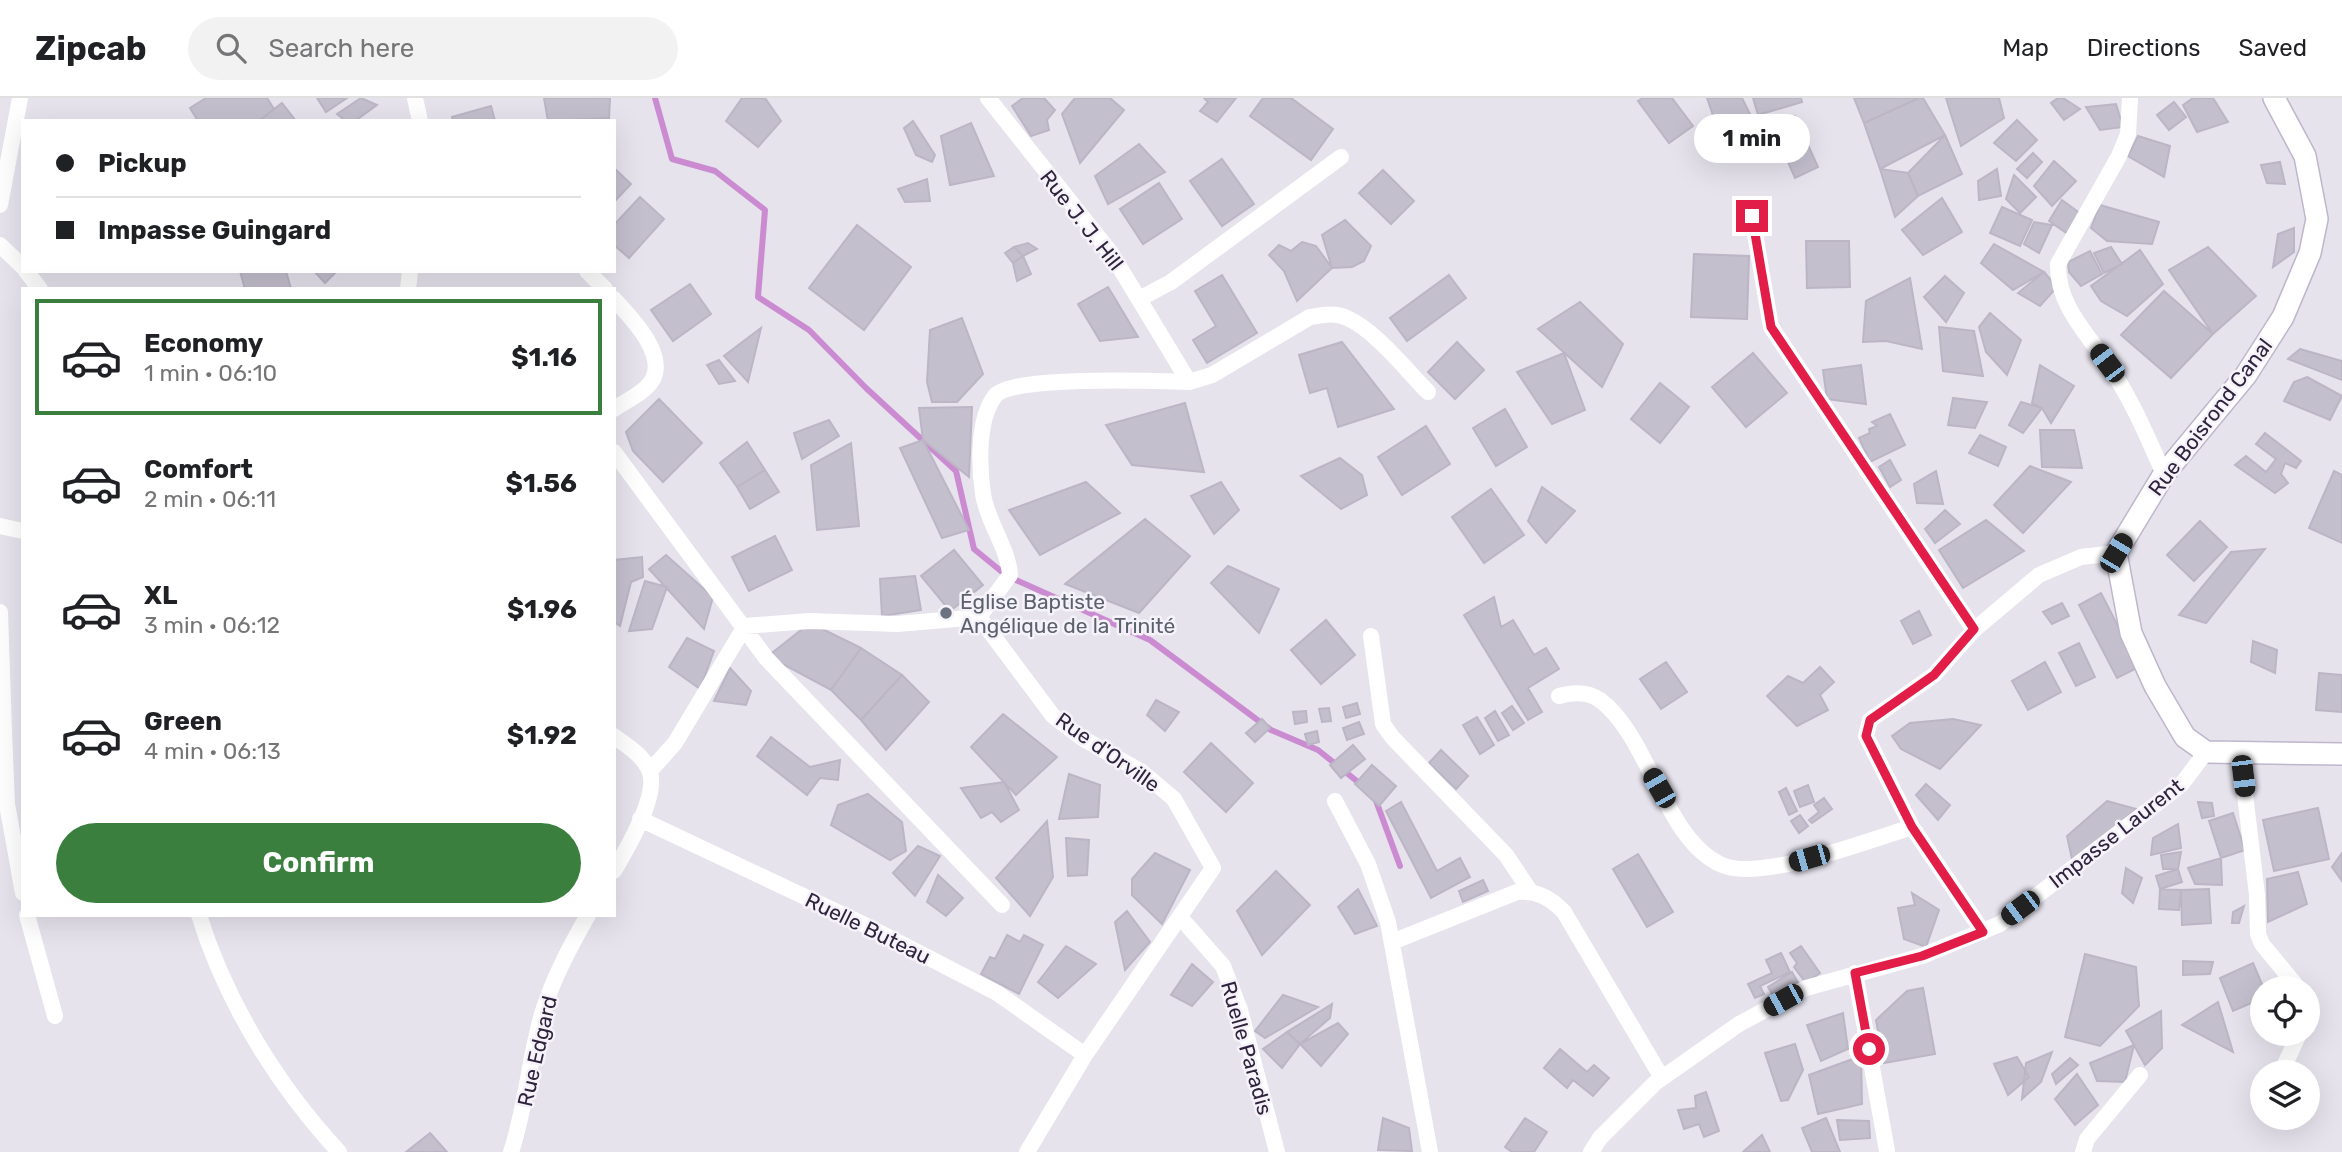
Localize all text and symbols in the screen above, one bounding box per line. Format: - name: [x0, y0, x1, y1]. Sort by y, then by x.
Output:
- search box: [188, 17, 678, 80]
- text: Zipcab: [35, 29, 146, 68]
- icon: search: [212, 29, 250, 67]
- text: Search here: [268, 33, 414, 64]
- text: Map: [2002, 34, 2049, 62]
- text: Directions: [2087, 34, 2200, 62]
- text: Saved: [2238, 34, 2307, 62]
- callout: 1 min: [1694, 115, 1810, 164]
- text: 1 min: [1723, 124, 1781, 152]
- text: Pickup: [98, 148, 187, 179]
- street label: Rue J. J. Hill: [1035, 165, 1129, 275]
- route end: [1736, 200, 1768, 232]
- text: Impasse Guingard: [98, 215, 331, 246]
- icon: car: [60, 326, 123, 389]
- text: Economy: [144, 328, 263, 359]
- street label: Rue Boisrond Canal: [2143, 333, 2277, 501]
- car: [2086, 340, 2129, 386]
- text: $1.16: [511, 342, 577, 373]
- text: 1 min · 06:10: [144, 359, 277, 387]
- icon: car: [60, 452, 123, 515]
- text: Comfort: [144, 454, 253, 485]
- text: $1.56: [506, 468, 577, 499]
- text: 2 min · 06:11: [144, 485, 276, 513]
- car: [2097, 530, 2136, 576]
- icon: car: [60, 578, 123, 641]
- text: XL: [144, 580, 177, 611]
- place label: Église Baptiste Angélique de la Trinité: [960, 589, 1175, 638]
- text: $1.96: [507, 594, 577, 625]
- marker: Église Baptiste Angélique de la Trinité: [938, 605, 954, 621]
- text: 3 min · 06:12: [144, 611, 280, 639]
- icon: car: [60, 704, 123, 767]
- text: Green: [144, 706, 222, 737]
- street label: Rue d'Orville: [1051, 707, 1165, 797]
- text: $1.92: [507, 720, 577, 751]
- text: 4 min · 06:13: [144, 737, 281, 765]
- car: [2231, 754, 2256, 798]
- car: [1640, 765, 1679, 811]
- street label: Impasse Laurent: [2044, 773, 2188, 893]
- button: Confirm: [56, 823, 581, 903]
- car: [1786, 842, 1833, 874]
- street label: Ruelle Buteau: [801, 887, 935, 969]
- car: [1997, 887, 2044, 929]
- map controls: [2250, 976, 2320, 1130]
- button: locate: [2250, 976, 2320, 1046]
- street label: Ruelle Paradis: [1216, 978, 1278, 1118]
- car: [1760, 981, 1807, 1019]
- street label: Rue Edgard: [512, 993, 562, 1109]
- route start: [1853, 1033, 1885, 1065]
- button: layers: [2250, 1060, 2320, 1130]

